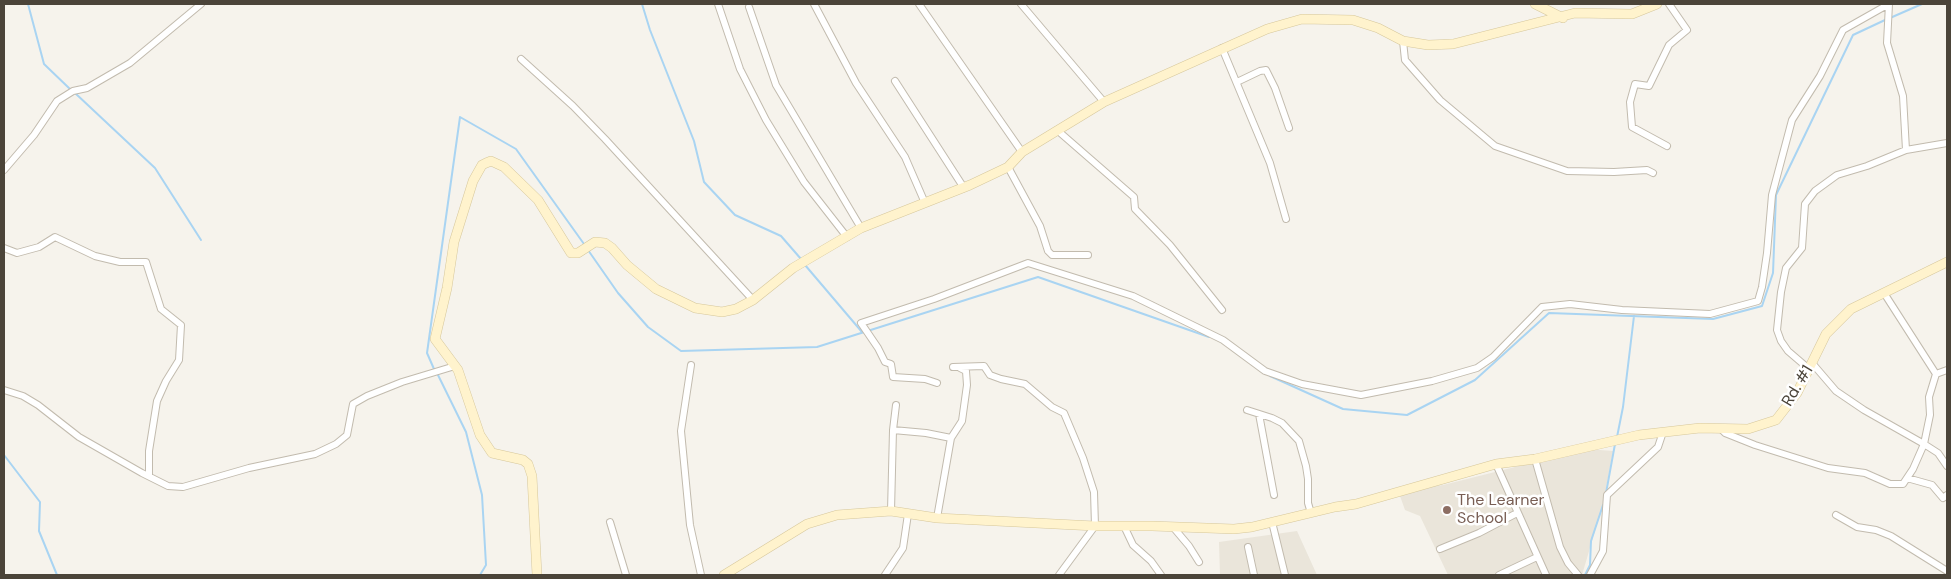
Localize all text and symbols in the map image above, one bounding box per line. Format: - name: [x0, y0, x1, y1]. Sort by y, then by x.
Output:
- street label: Rd. #1: [1778, 362, 1818, 410]
- place label: The Learner School: [1457, 491, 1545, 529]
- marker: The Learner School: [1441, 504, 1453, 516]

